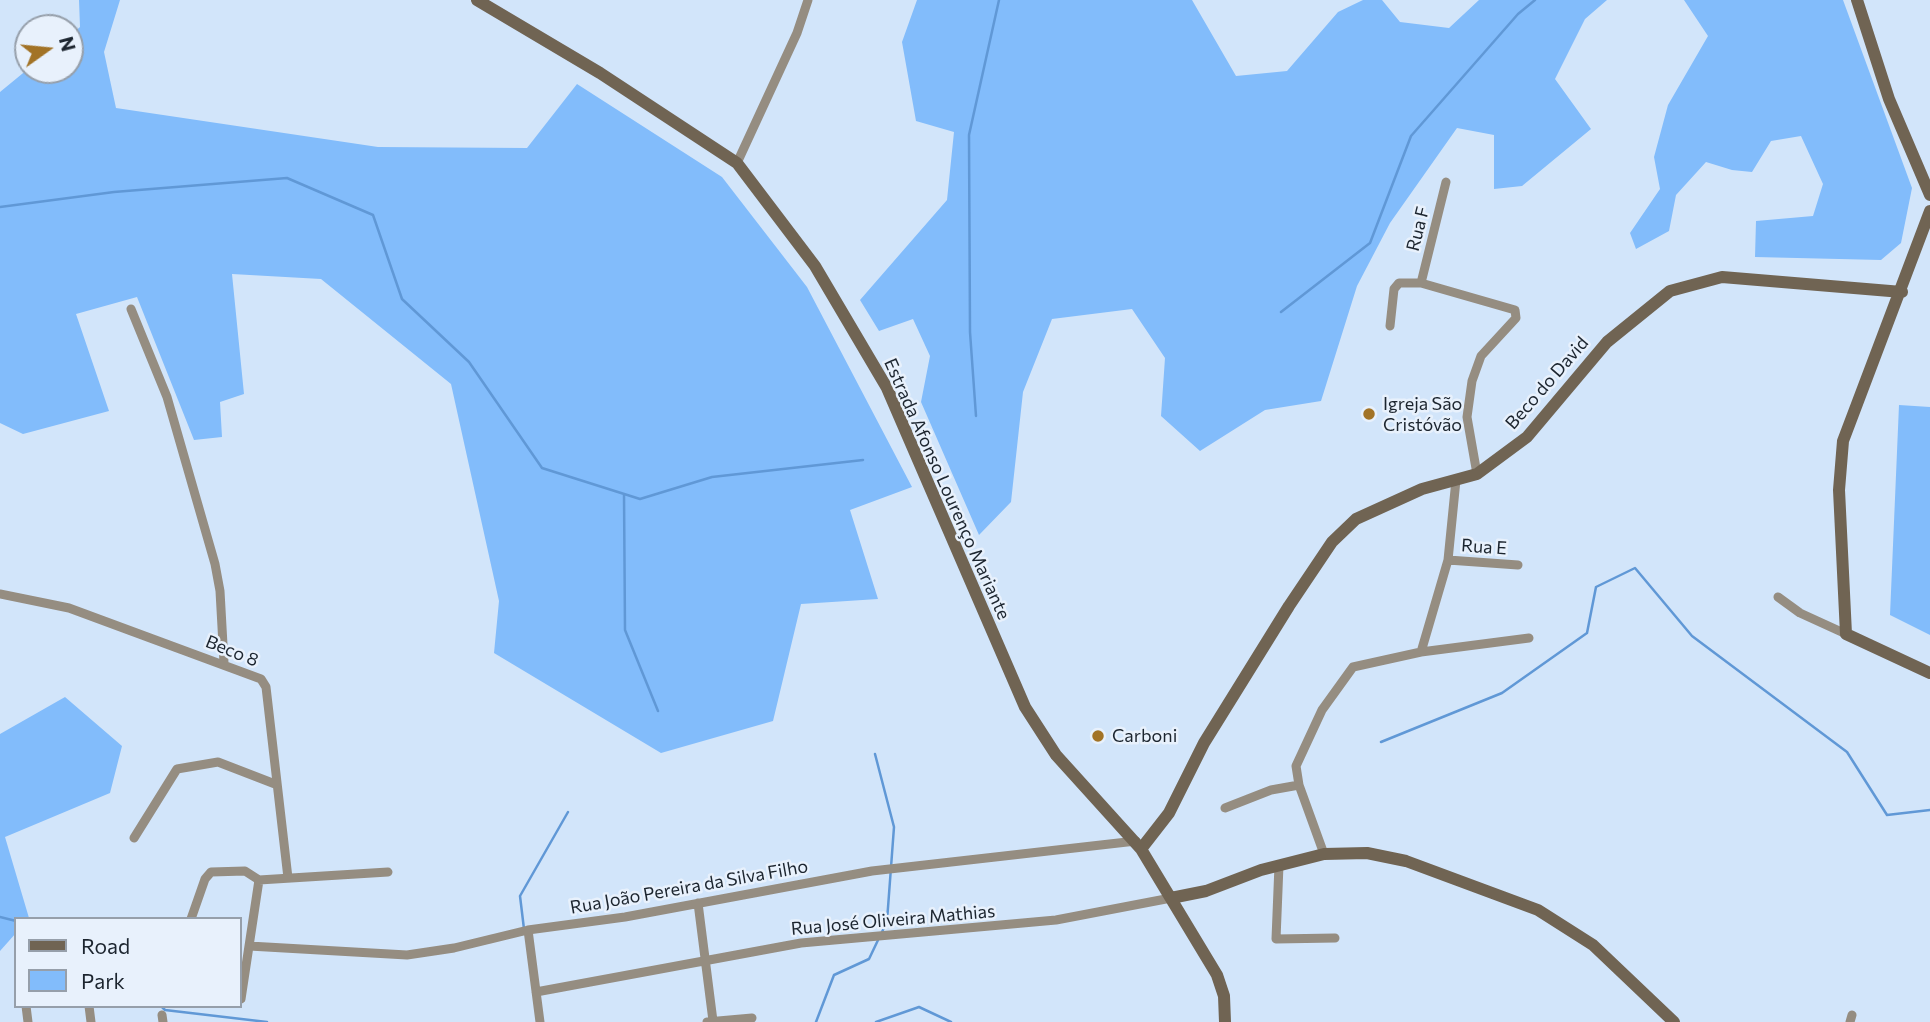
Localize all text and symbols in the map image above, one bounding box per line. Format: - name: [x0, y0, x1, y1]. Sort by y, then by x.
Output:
- north arrow: [14, 14, 84, 84]
- text: N: [55, 34, 81, 54]
- street label: Rua F: [1402, 204, 1434, 254]
- street label: Beco do David: [1501, 332, 1593, 434]
- street label: Estrada Afonso Lourenço Mariante: [879, 355, 1015, 623]
- place label: Igreja São Cristóvão: [1383, 393, 1462, 436]
- marker: Igreja São Cristóvão: [1361, 406, 1377, 422]
- street label: Rua E: [1461, 535, 1507, 559]
- street label: Beco 8: [202, 631, 262, 671]
- place label: Carboni: [1112, 725, 1177, 747]
- marker: Carboni: [1090, 728, 1106, 744]
- street label: Rua João Pereira da Silva Filho: [568, 855, 810, 919]
- street label: Rua José Oliveira Mathias: [790, 900, 996, 940]
- legend: [14, 917, 242, 1008]
- text: Road: [81, 933, 130, 958]
- text: Park: [81, 968, 125, 993]

